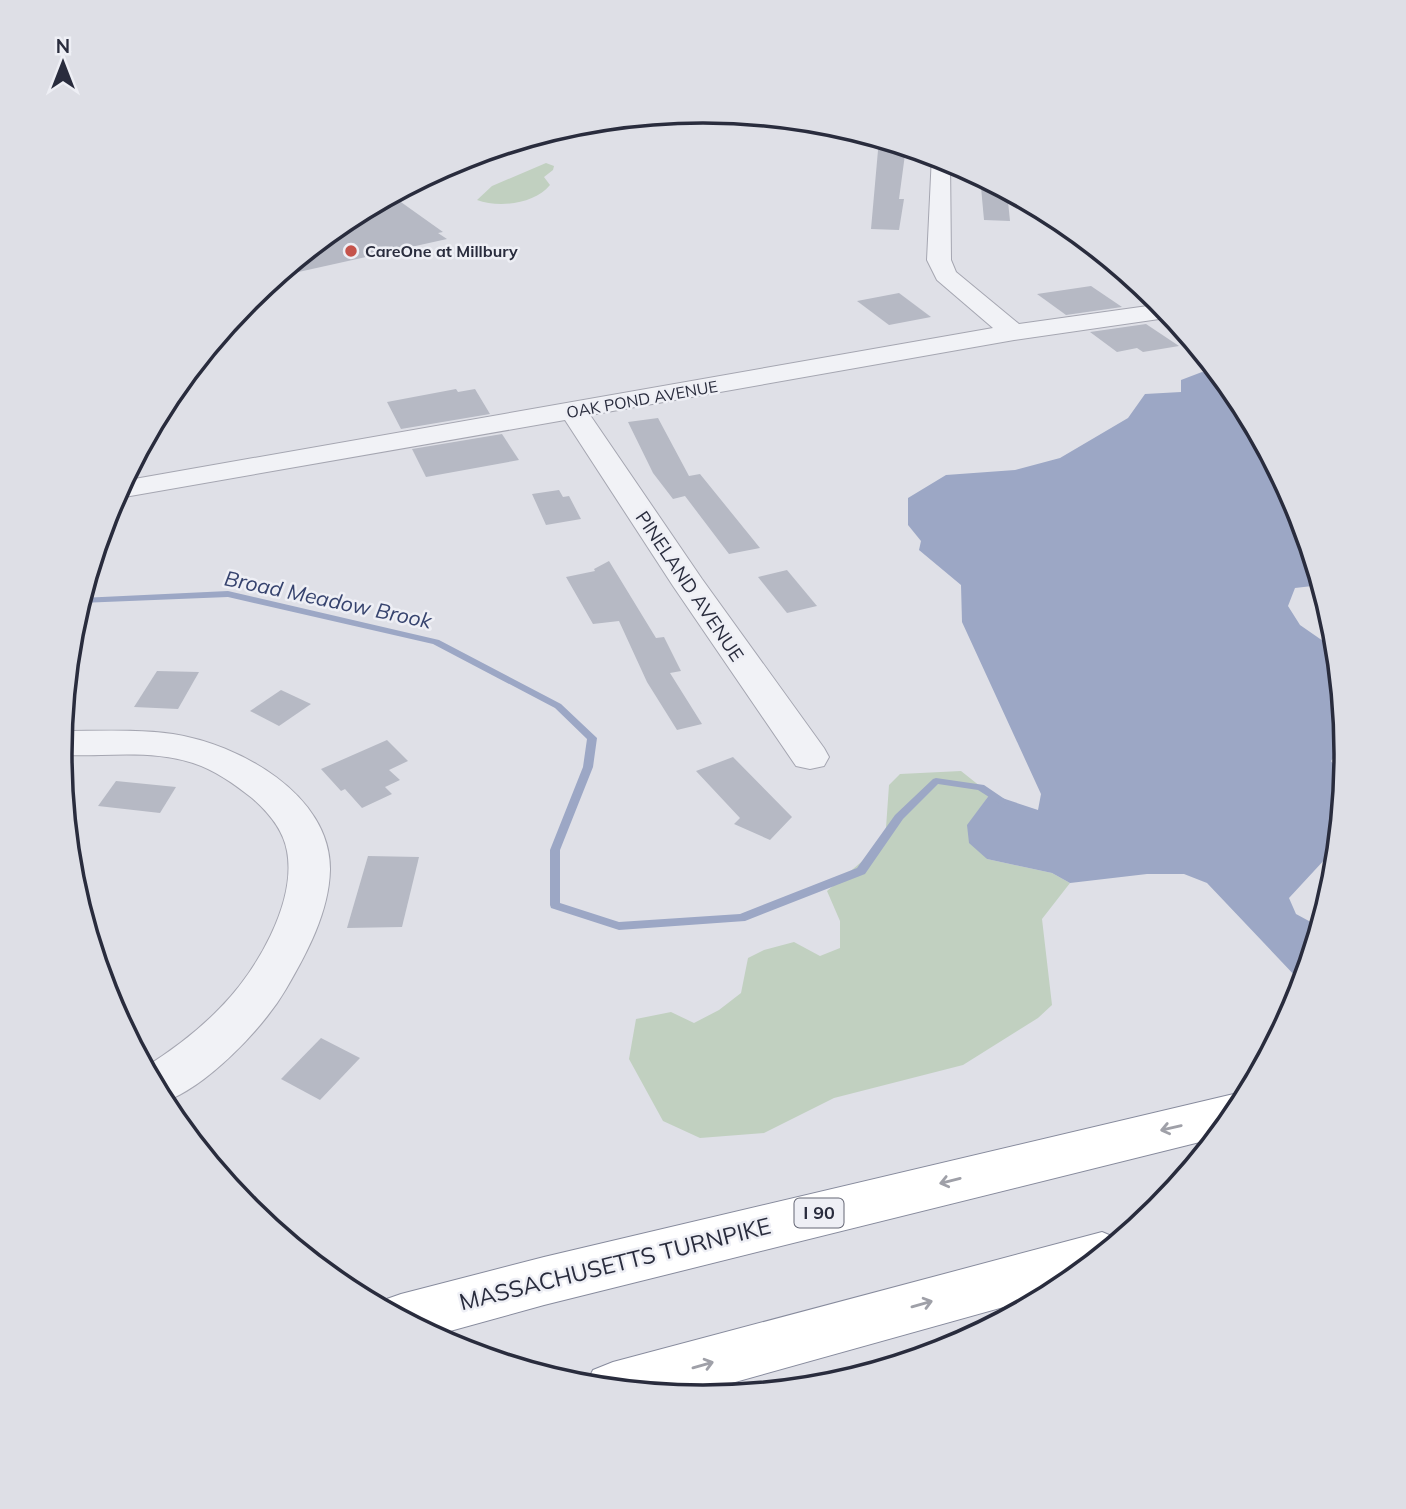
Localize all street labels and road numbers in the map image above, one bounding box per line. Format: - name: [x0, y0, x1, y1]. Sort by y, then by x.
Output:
- street label: OAK POND AVENUE: [565, 376, 719, 422]
- street label: PINELAND AVENUE: [631, 506, 749, 666]
- road number: I 90: [794, 1198, 844, 1228]
- street label: MASSACHUSETTS TURNPIKE: [456, 1211, 774, 1316]

